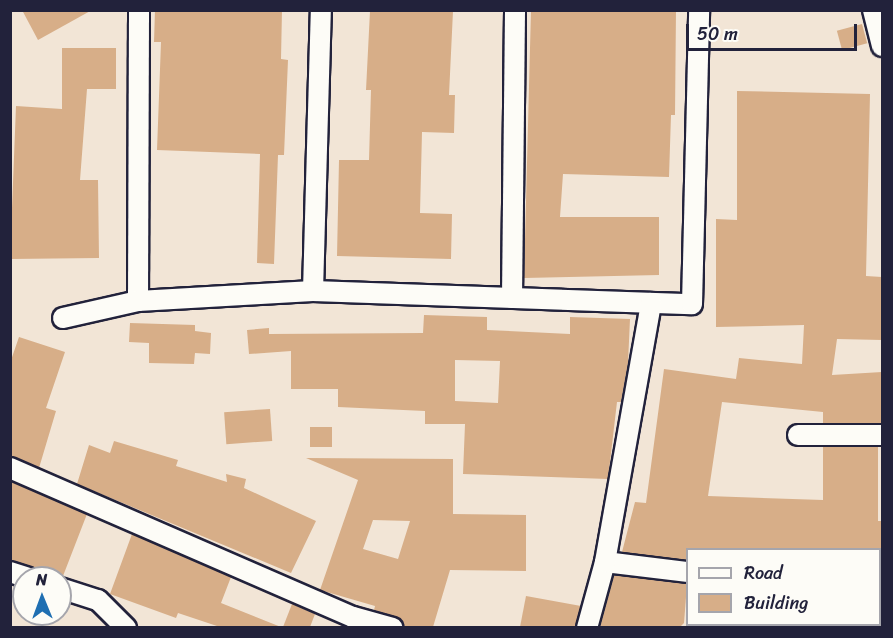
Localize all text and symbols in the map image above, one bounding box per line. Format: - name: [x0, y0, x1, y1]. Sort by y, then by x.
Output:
- scale bar: [689, 12, 860, 50]
- text: 50 m: [697, 18, 738, 50]
- legend: [686, 548, 881, 626]
- text: Road: [744, 557, 783, 589]
- text: N: [36, 565, 48, 594]
- north arrow: [12, 566, 72, 626]
- text: Building: [744, 587, 808, 619]

